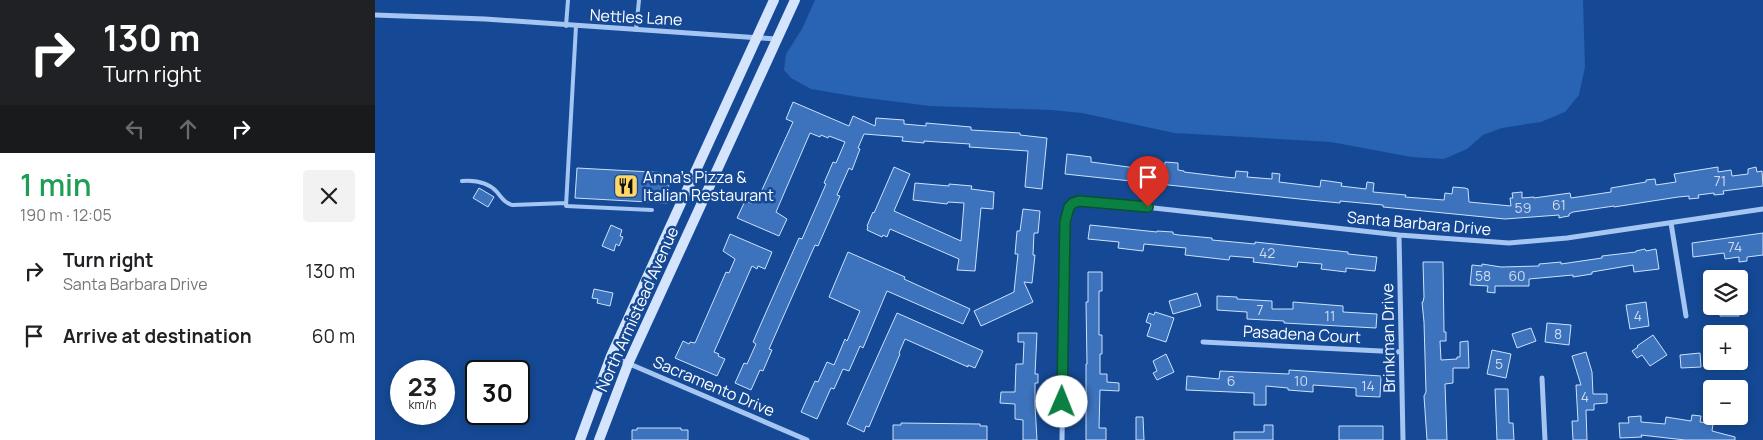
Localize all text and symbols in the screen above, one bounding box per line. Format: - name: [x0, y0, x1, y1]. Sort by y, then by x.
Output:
- street label: Nettles Lane: [589, 4, 683, 30]
- text: 130 m: [103, 14, 200, 62]
- icon: right: [20, 20, 85, 85]
- text: Turn right: [103, 59, 201, 89]
- icon: left: [121, 115, 149, 143]
- icon: ahead: [174, 115, 202, 143]
- icon: right: [227, 115, 255, 143]
- pin: [1127, 156, 1169, 207]
- icon: arrive: [1134, 163, 1162, 191]
- text: 1 min: [20, 164, 92, 205]
- place label: Anna's Pizza & Italian Restaurant: [643, 166, 774, 206]
- button: close: [303, 170, 355, 222]
- house number: 71: [1714, 171, 1726, 190]
- restaurant icon: Anna's Pizza & Italian Restaurant: [613, 173, 639, 199]
- house number: 61: [1552, 195, 1566, 214]
- house number: 59: [1515, 198, 1531, 217]
- text: 190 m · 12:05: [20, 204, 112, 226]
- street label: Santa Barbara Drive: [1346, 206, 1492, 240]
- street label: North Armistead Avenue: [591, 223, 683, 395]
- house number: 74: [1728, 237, 1742, 256]
- house number: 42: [1259, 243, 1275, 262]
- text: Turn right: [63, 247, 153, 273]
- icon: right: [20, 257, 48, 285]
- text: 130 m: [306, 258, 355, 284]
- house number: 58: [1475, 266, 1491, 285]
- house number: 60: [1508, 266, 1526, 285]
- map controls: [1703, 270, 1748, 425]
- button: layers: [1703, 270, 1748, 315]
- text: Santa Barbara Drive: [63, 273, 208, 295]
- street label: Brinkman Drive: [1376, 283, 1400, 393]
- house number: 7: [1256, 300, 1264, 319]
- house number: 11: [1325, 306, 1335, 325]
- house number: 4: [1634, 306, 1642, 325]
- street label: Pasadena Court: [1242, 320, 1362, 348]
- icon: arrive: [20, 322, 48, 350]
- text: Arrive at destination: [63, 323, 252, 349]
- text: 60 m: [312, 323, 355, 349]
- house number: 8: [1554, 324, 1562, 343]
- button: +: [1703, 325, 1748, 370]
- street label: Sacramento Drive: [650, 350, 778, 422]
- house number: 5: [1495, 354, 1503, 373]
- speed limit sign: 30: [465, 360, 530, 425]
- text: 23: [408, 369, 437, 404]
- house number: 6: [1227, 371, 1235, 390]
- house number: 10: [1294, 371, 1308, 390]
- position arrow: [1035, 375, 1087, 427]
- house number: 14: [1361, 376, 1375, 395]
- button: −: [1703, 380, 1748, 425]
- house number: 4: [1581, 387, 1589, 406]
- text: km/h: [409, 396, 436, 413]

